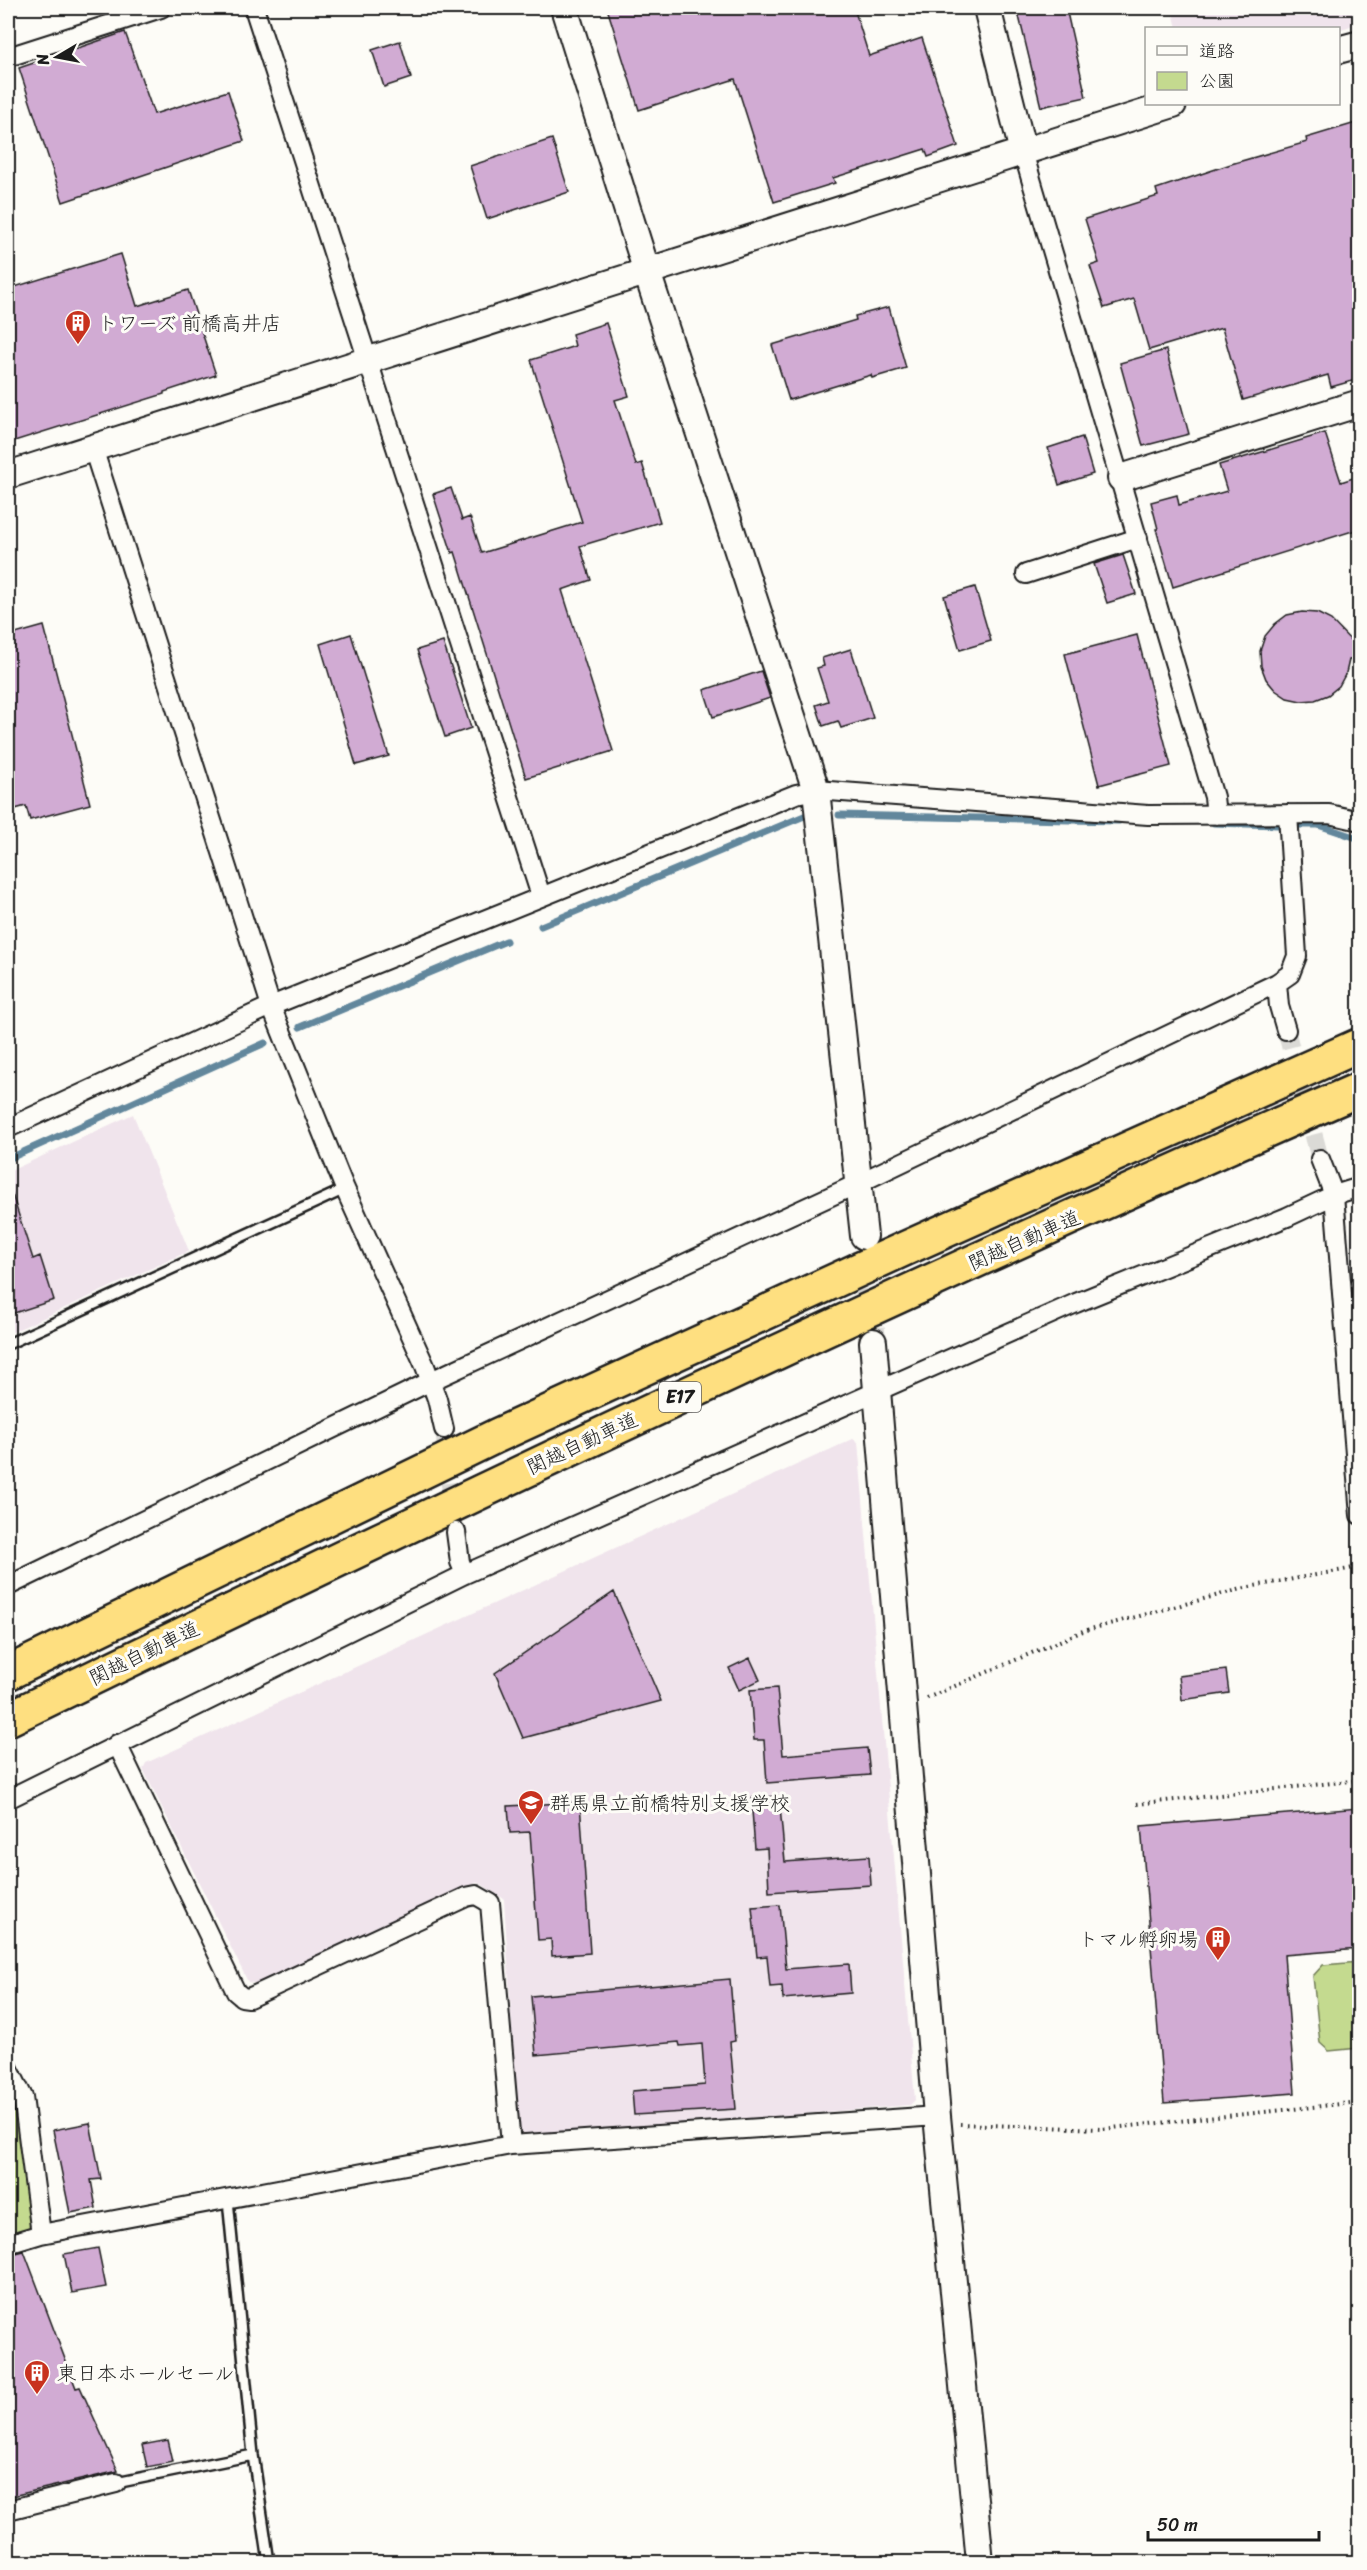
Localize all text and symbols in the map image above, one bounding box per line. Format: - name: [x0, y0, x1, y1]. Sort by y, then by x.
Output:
- north arrow: [27, 27, 87, 87]
- legend: [1145, 27, 1340, 105]
- text: 道路: [1199, 35, 1235, 67]
- text: N: [27, 51, 58, 68]
- text: 公園: [1199, 65, 1235, 97]
- place label: トワーズ 前橋高井店: [98, 306, 282, 341]
- building icon: トワーズ 前橋高井店: [63, 308, 93, 346]
- street label: 関越自動車道: [962, 1200, 1086, 1281]
- road number: E17: [659, 1382, 701, 1412]
- street label: 関越自動車道: [520, 1402, 644, 1485]
- street label: 関越自動車道: [83, 1611, 206, 1695]
- place label: 群馬県立前橋特別支援学校: [550, 1786, 790, 1821]
- school or university icon: 群馬県立前橋特別支援学校: [516, 1788, 546, 1826]
- place label: トマル孵卵場: [1078, 1922, 1198, 1957]
- building icon: トマル孵卵場: [1203, 1924, 1233, 1962]
- place label: 東日本ホールセール: [57, 2356, 235, 2391]
- building icon: 東日本ホールセール: [22, 2358, 52, 2396]
- scale bar: [1148, 2504, 1319, 2542]
- text: 50 m: [1157, 2509, 1198, 2541]

